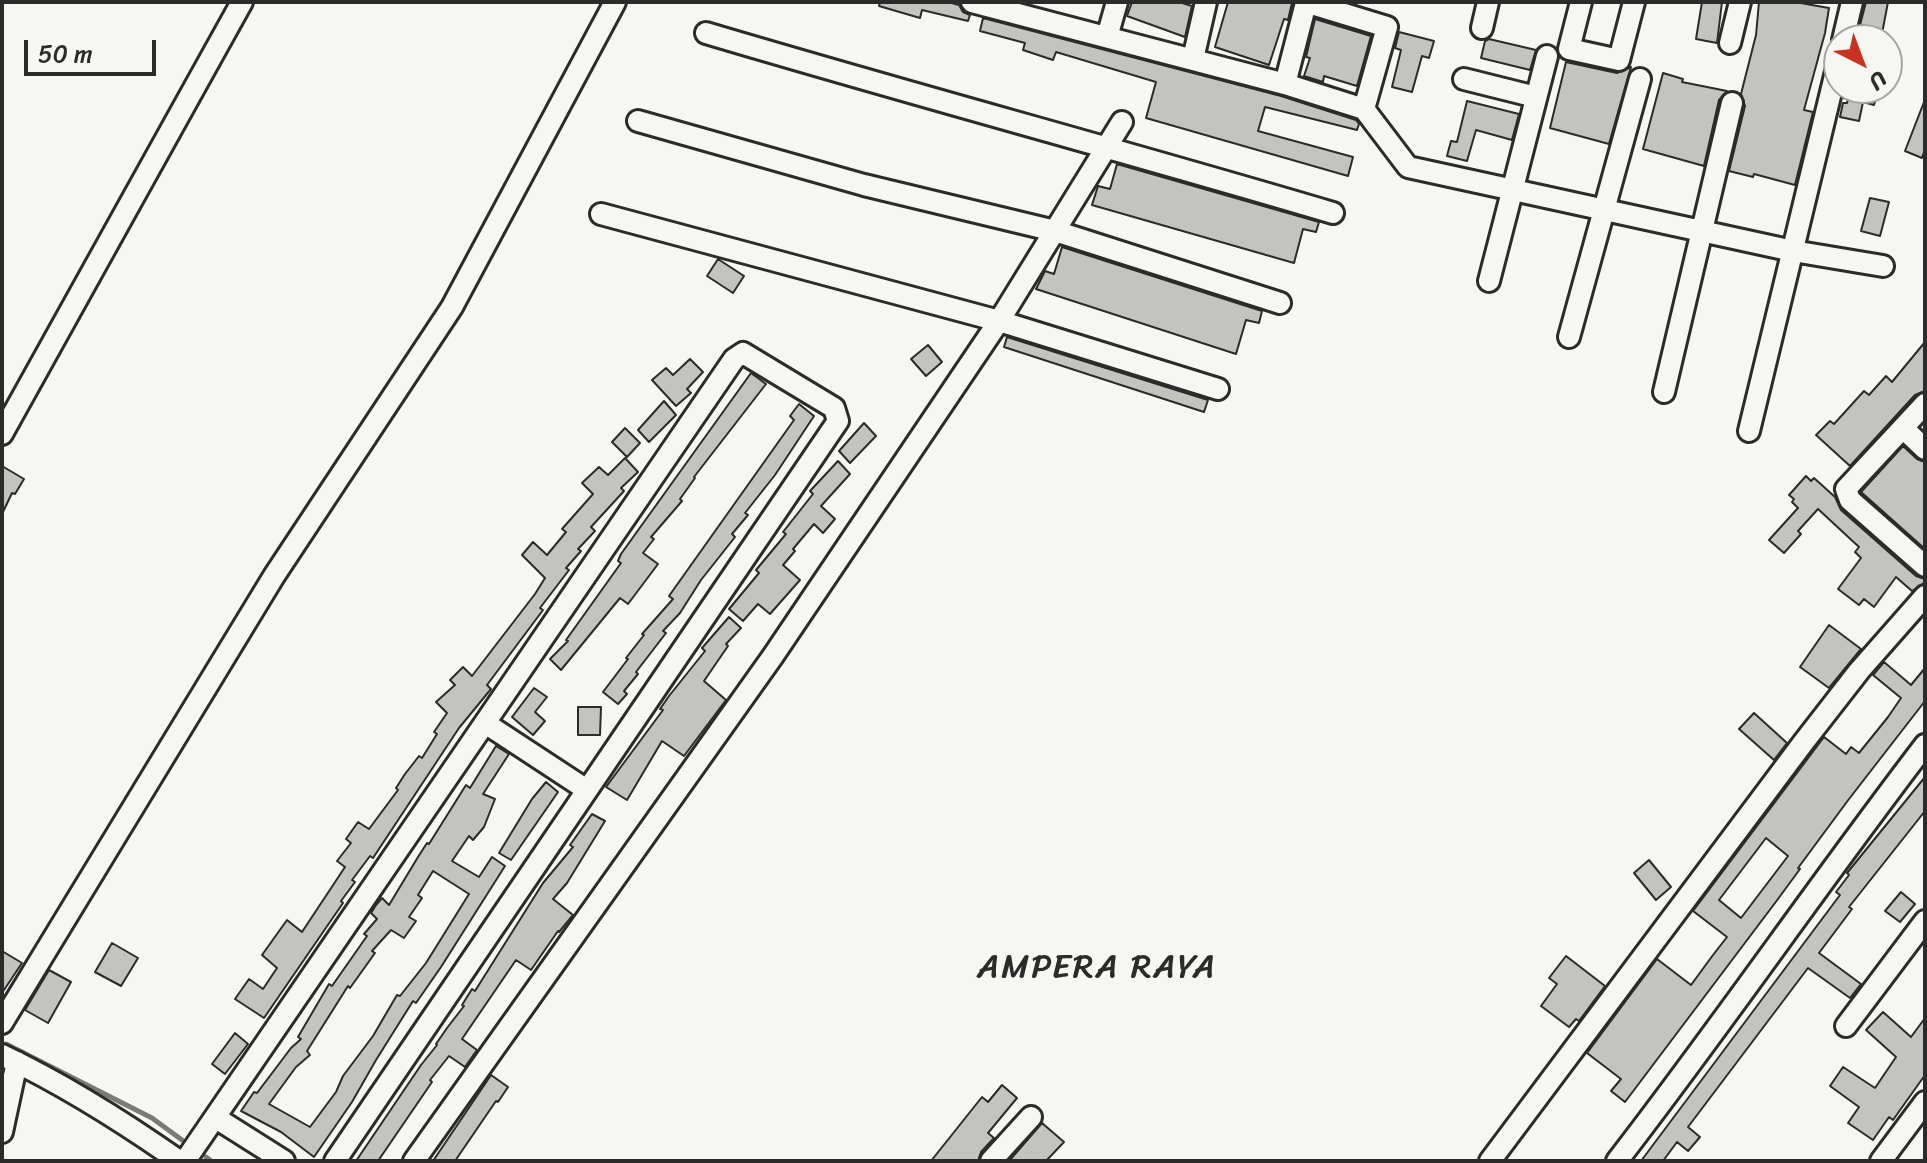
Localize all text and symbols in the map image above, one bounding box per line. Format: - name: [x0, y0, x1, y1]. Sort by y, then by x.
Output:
- scale bar: [28, 24, 160, 74]
- north arrow: [1823, 24, 1903, 104]
- text: 50 m: [38, 33, 93, 75]
- text: U: [1860, 61, 1897, 100]
- district label: AMPERA RAYA: [977, 948, 1217, 988]

